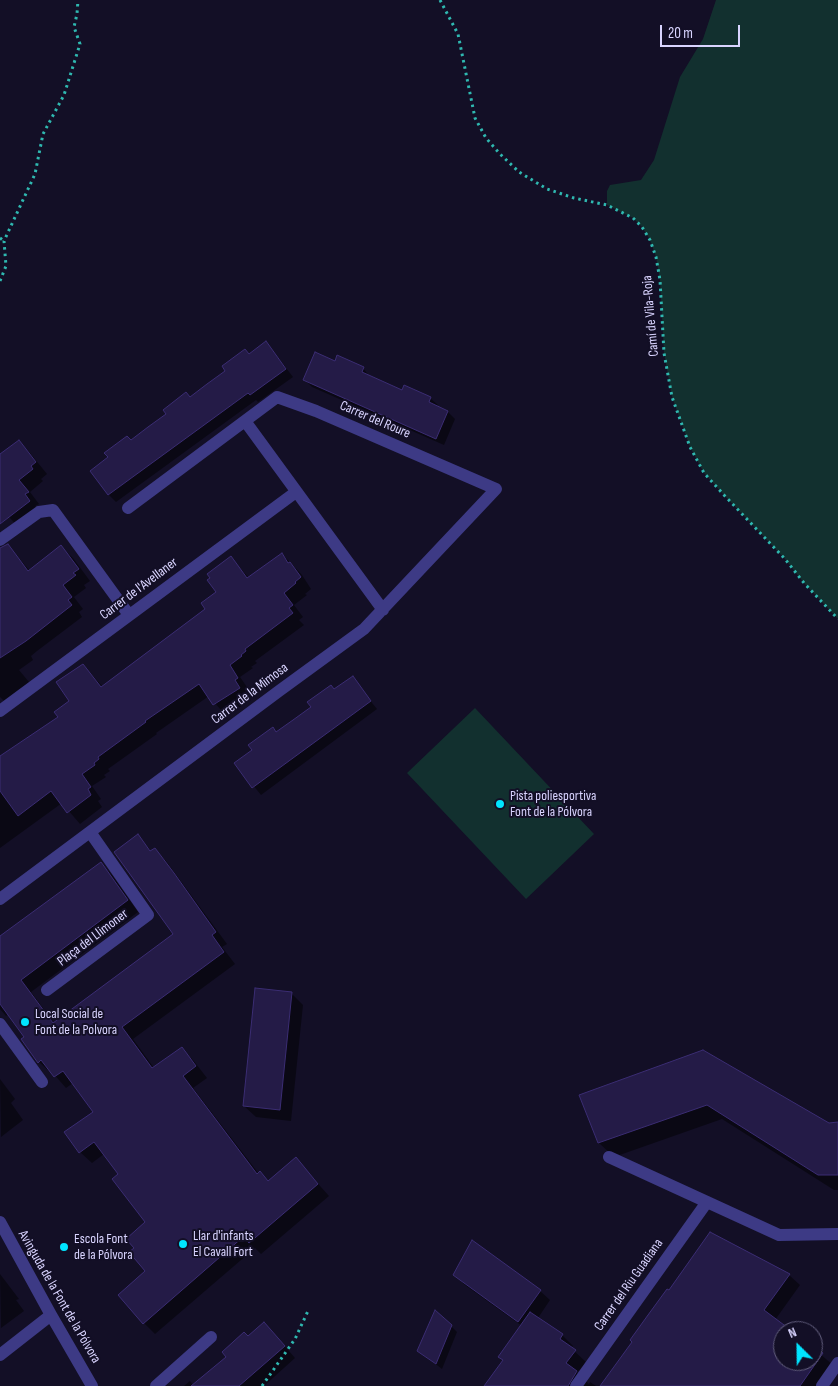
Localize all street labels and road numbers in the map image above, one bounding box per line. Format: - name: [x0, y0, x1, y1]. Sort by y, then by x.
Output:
- street label: Camí de Vila-Roja: [639, 275, 663, 357]
- street label: Carrer del Roure: [337, 398, 413, 442]
- street label: Carrer de l'Avellaner: [97, 554, 181, 624]
- street label: Carrer de la Mimosa: [208, 660, 292, 728]
- street label: Plaça del Llimoner: [54, 906, 132, 970]
- street label: Avinguda de la Font de la Pólvora: [14, 1228, 104, 1366]
- street label: Carrer del Riu Guadiana: [591, 1236, 667, 1334]

